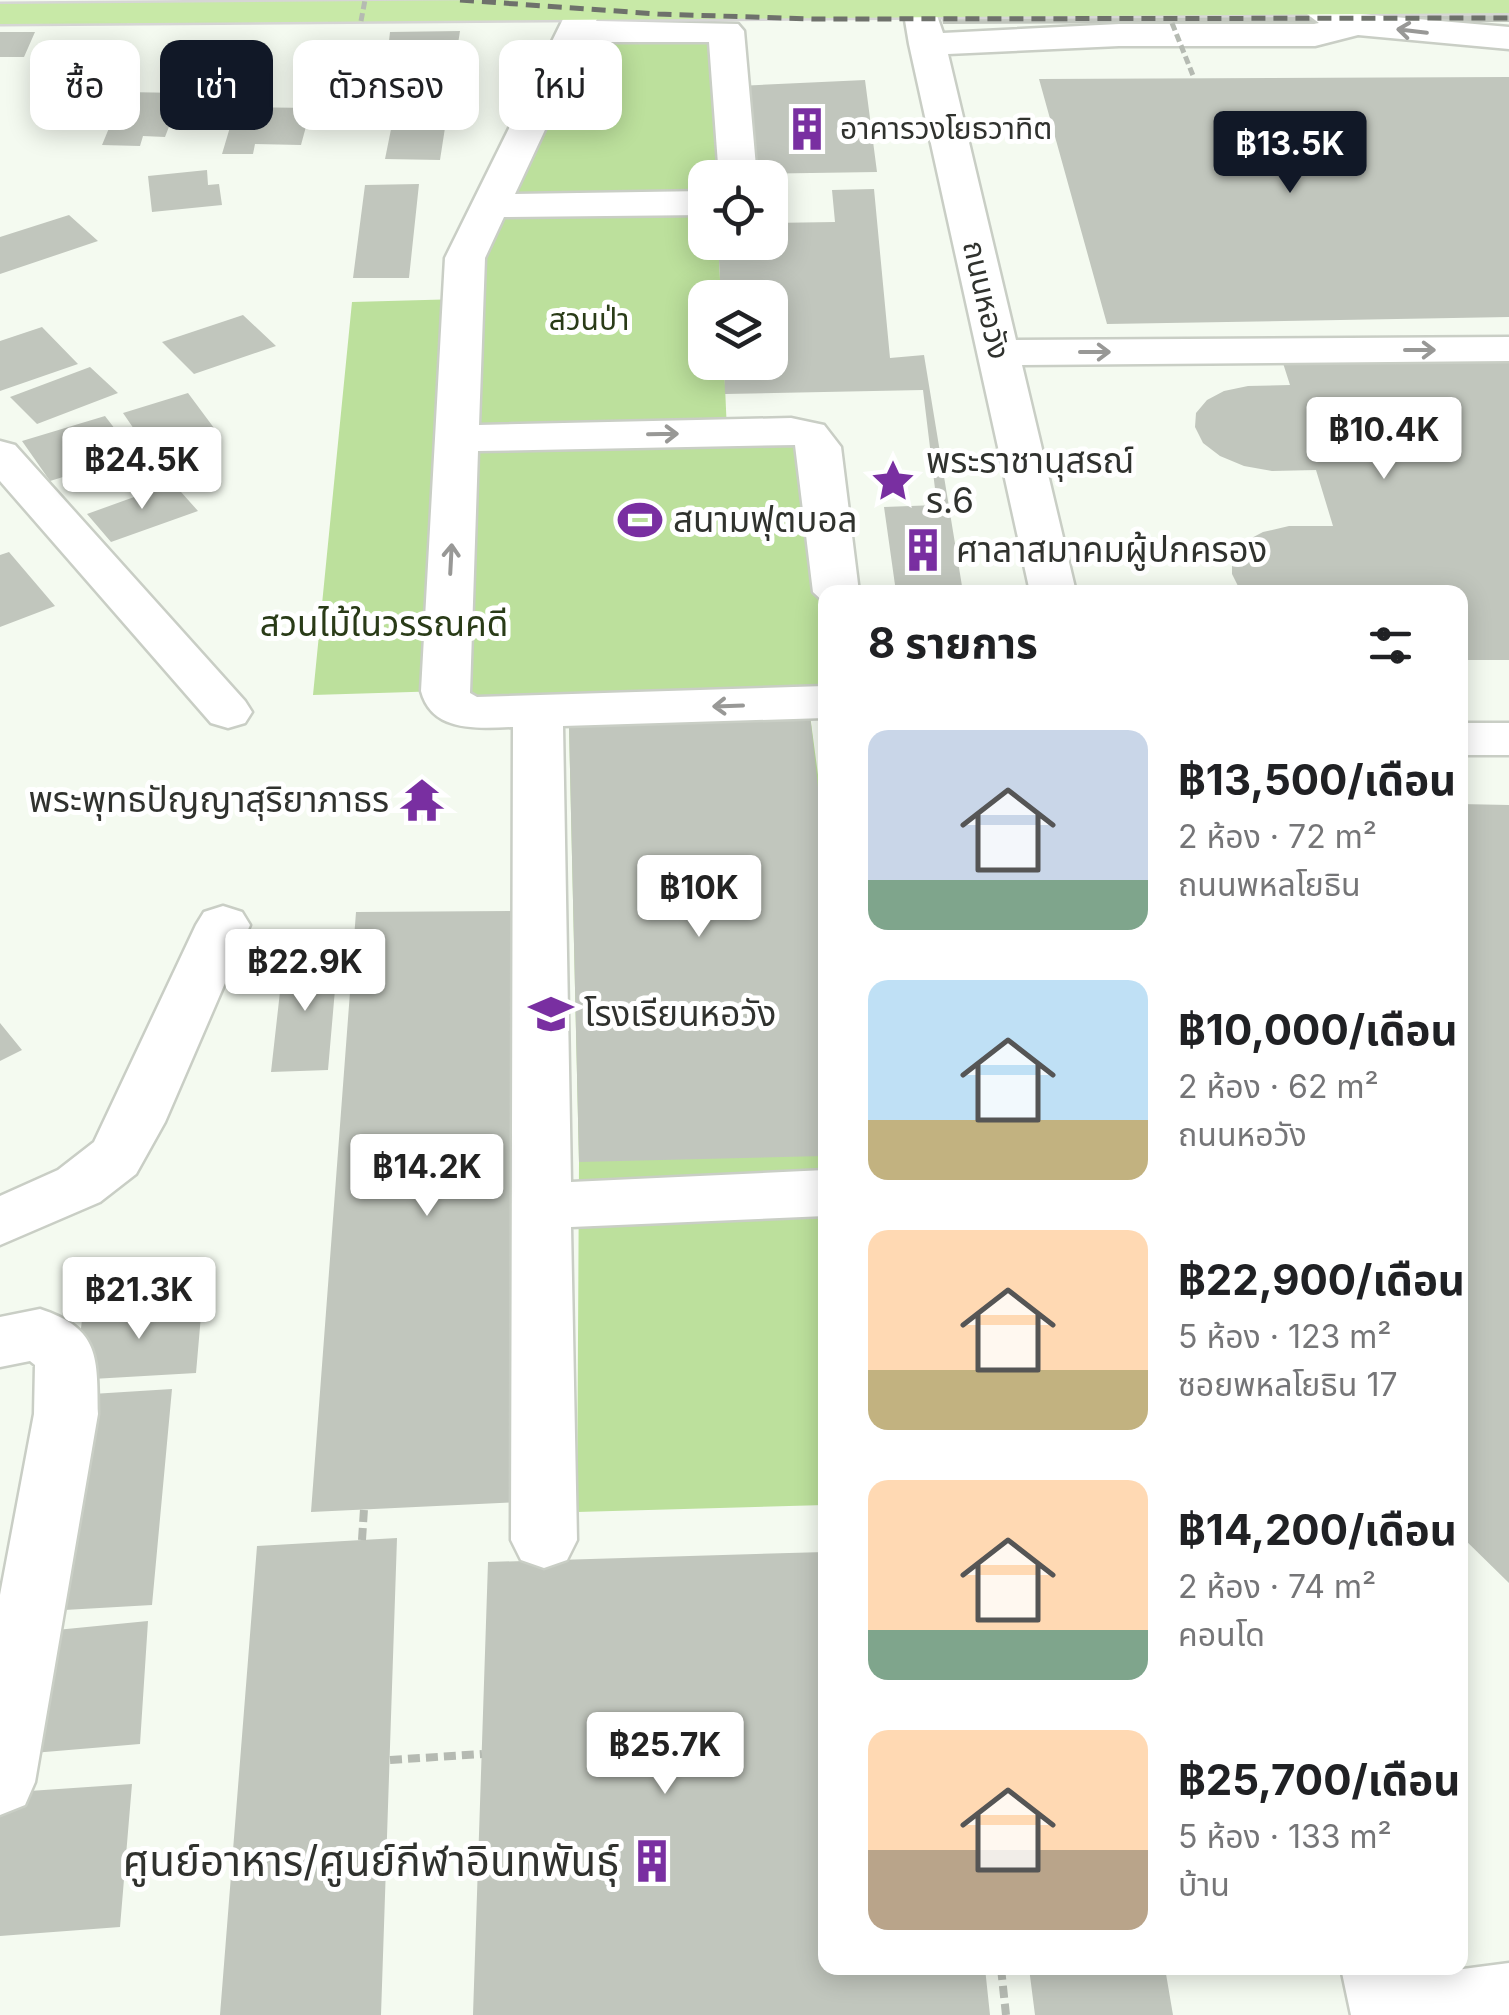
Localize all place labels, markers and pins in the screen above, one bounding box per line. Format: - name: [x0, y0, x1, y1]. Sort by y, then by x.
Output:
- building icon: อาคารวงโยธวาทิต: [783, 105, 831, 153]
- place label: อาคารวงโยธวาทิต: [840, 110, 1052, 146]
- pin: ฿13.5K: [1209, 111, 1371, 196]
- pin: ฿10.4K: [1303, 397, 1465, 482]
- pin: ฿24.5K: [61, 427, 223, 512]
- place label: พระราชานุสรณ์ ร.6: [926, 439, 1134, 521]
- place icon: พระราชานุสรณ์ ร.6: [869, 457, 917, 505]
- sports icon: สนามฟุตบอล: [616, 496, 664, 544]
- place label: สนามฟุตบอล: [673, 498, 858, 541]
- building icon: ศาลาสมาคมผู้ปกครอง: [899, 526, 947, 574]
- place label: ศาลาสมาคมผู้ปกครอง: [956, 528, 1267, 571]
- temple icon: พระพุทธปัญญาสุริยาภาธร: [398, 776, 446, 824]
- place label: พระพุทธปัญญาสุริยาภาธร: [29, 778, 389, 821]
- pin: ฿10K: [640, 855, 758, 940]
- pin: ฿22.9K: [224, 929, 386, 1014]
- school or university icon: โรงเรียนหอวัง: [527, 990, 575, 1038]
- place label: โรงเรียนหอวัง: [584, 992, 776, 1034]
- pin: ฿14.2K: [346, 1134, 508, 1219]
- pin: ฿21.3K: [58, 1257, 220, 1342]
- pin: ฿25.7K: [584, 1712, 746, 1797]
- place label: ศูนย์อาหาร/ศูนย์กีฬาอินทพันธุ์: [123, 1835, 619, 1887]
- building icon: ศูนย์อาหาร/ศูนย์กีฬาอินทพันธุ์: [628, 1837, 676, 1885]

